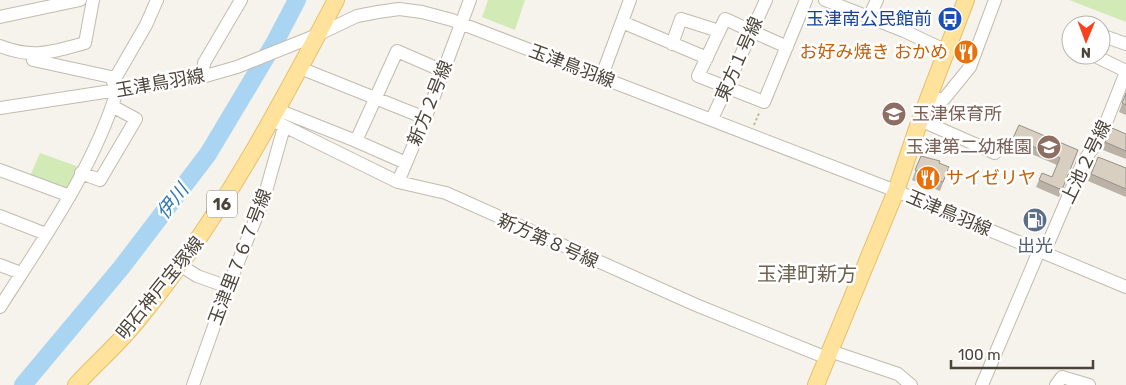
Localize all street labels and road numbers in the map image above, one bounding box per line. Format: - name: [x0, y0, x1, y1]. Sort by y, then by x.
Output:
- street label: 東方１号線: [711, 13, 767, 105]
- street label: 玉津鳥羽線: [526, 40, 618, 92]
- street label: 新方２号線: [403, 57, 457, 149]
- street label: 玉津鳥羽線: [114, 64, 206, 102]
- street label: 上池２号線: [1056, 117, 1116, 207]
- street label: 玉津鳥羽線: [903, 185, 995, 241]
- street label: 玉津里７６７号線: [204, 186, 276, 328]
- road number: 16: [207, 190, 237, 218]
- street label: 新方第８号線: [494, 209, 602, 273]
- street label: 明石神戸宝塚線: [112, 232, 208, 344]

